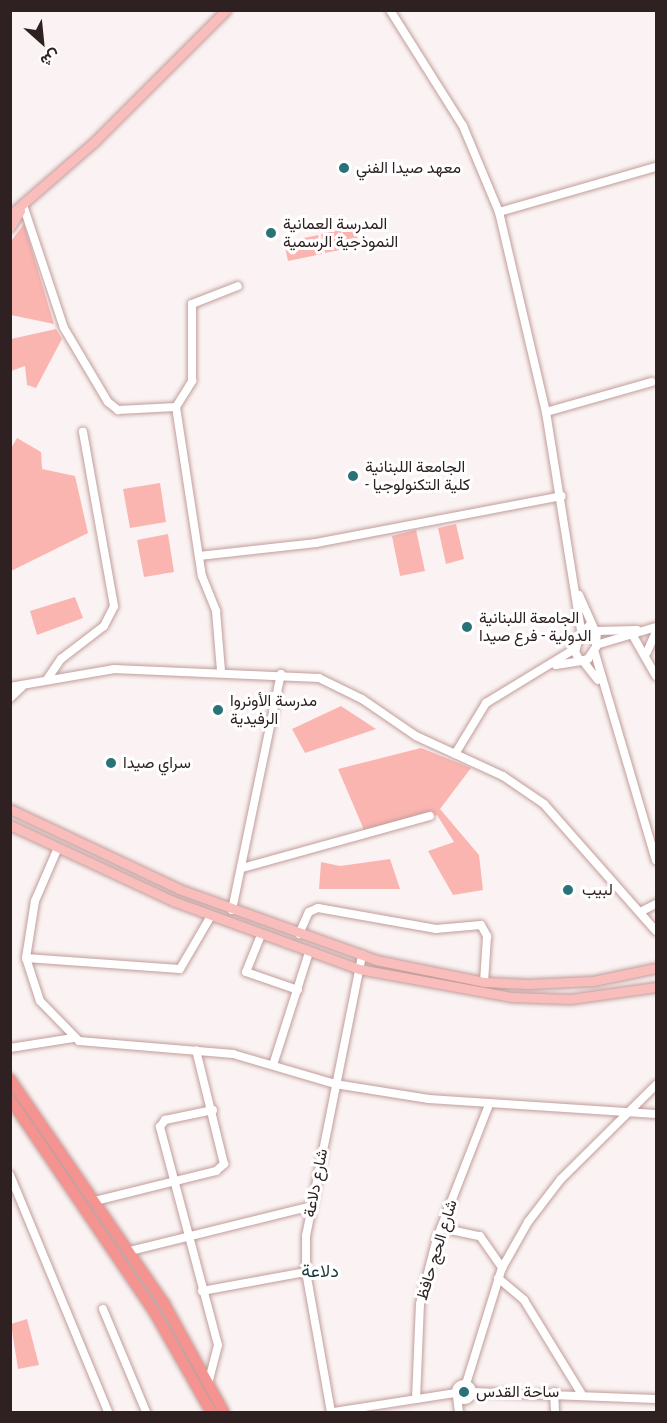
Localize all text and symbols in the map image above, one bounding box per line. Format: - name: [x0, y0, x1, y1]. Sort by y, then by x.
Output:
- north arrow: [12, 12, 72, 72]
- text: ش: [38, 46, 63, 71]
- place label: معهد صيدا الفني: [356, 158, 461, 178]
- marker: معهد صيدا الفني: [337, 161, 351, 175]
- place label: المدرسة العمانية النموذجية الرسمية: [283, 214, 398, 252]
- marker: المدرسة العمانية النموذجية الرسمية: [264, 226, 278, 240]
- place label: الجامعة اللبنانية - كلية التكنولوجيا: [365, 457, 470, 495]
- marker: الجامعة اللبنانية - كلية التكنولوجيا: [346, 469, 360, 483]
- place label: الجامعة اللبنانية الدولية - فرع صيدا: [479, 608, 591, 646]
- marker: الجامعة اللبنانية الدولية - فرع صيدا: [460, 620, 474, 634]
- place label: مدرسة الأونروا الرفيدية: [230, 691, 317, 729]
- marker: مدرسة الأونروا الرفيدية: [211, 703, 225, 717]
- place label: سراي صيدا: [123, 753, 191, 773]
- marker: سراي صيدا: [104, 756, 118, 770]
- place label: لبيب: [582, 880, 613, 900]
- marker: لبيب: [559, 881, 577, 899]
- street label: شارع دلاعة: [300, 1147, 332, 1219]
- street label: شارع الحج حافظ: [413, 1197, 461, 1303]
- district label: دلاعة: [301, 1260, 339, 1282]
- place label: ساحة القدس: [476, 1382, 559, 1402]
- marker: ساحة القدس: [457, 1385, 471, 1399]

